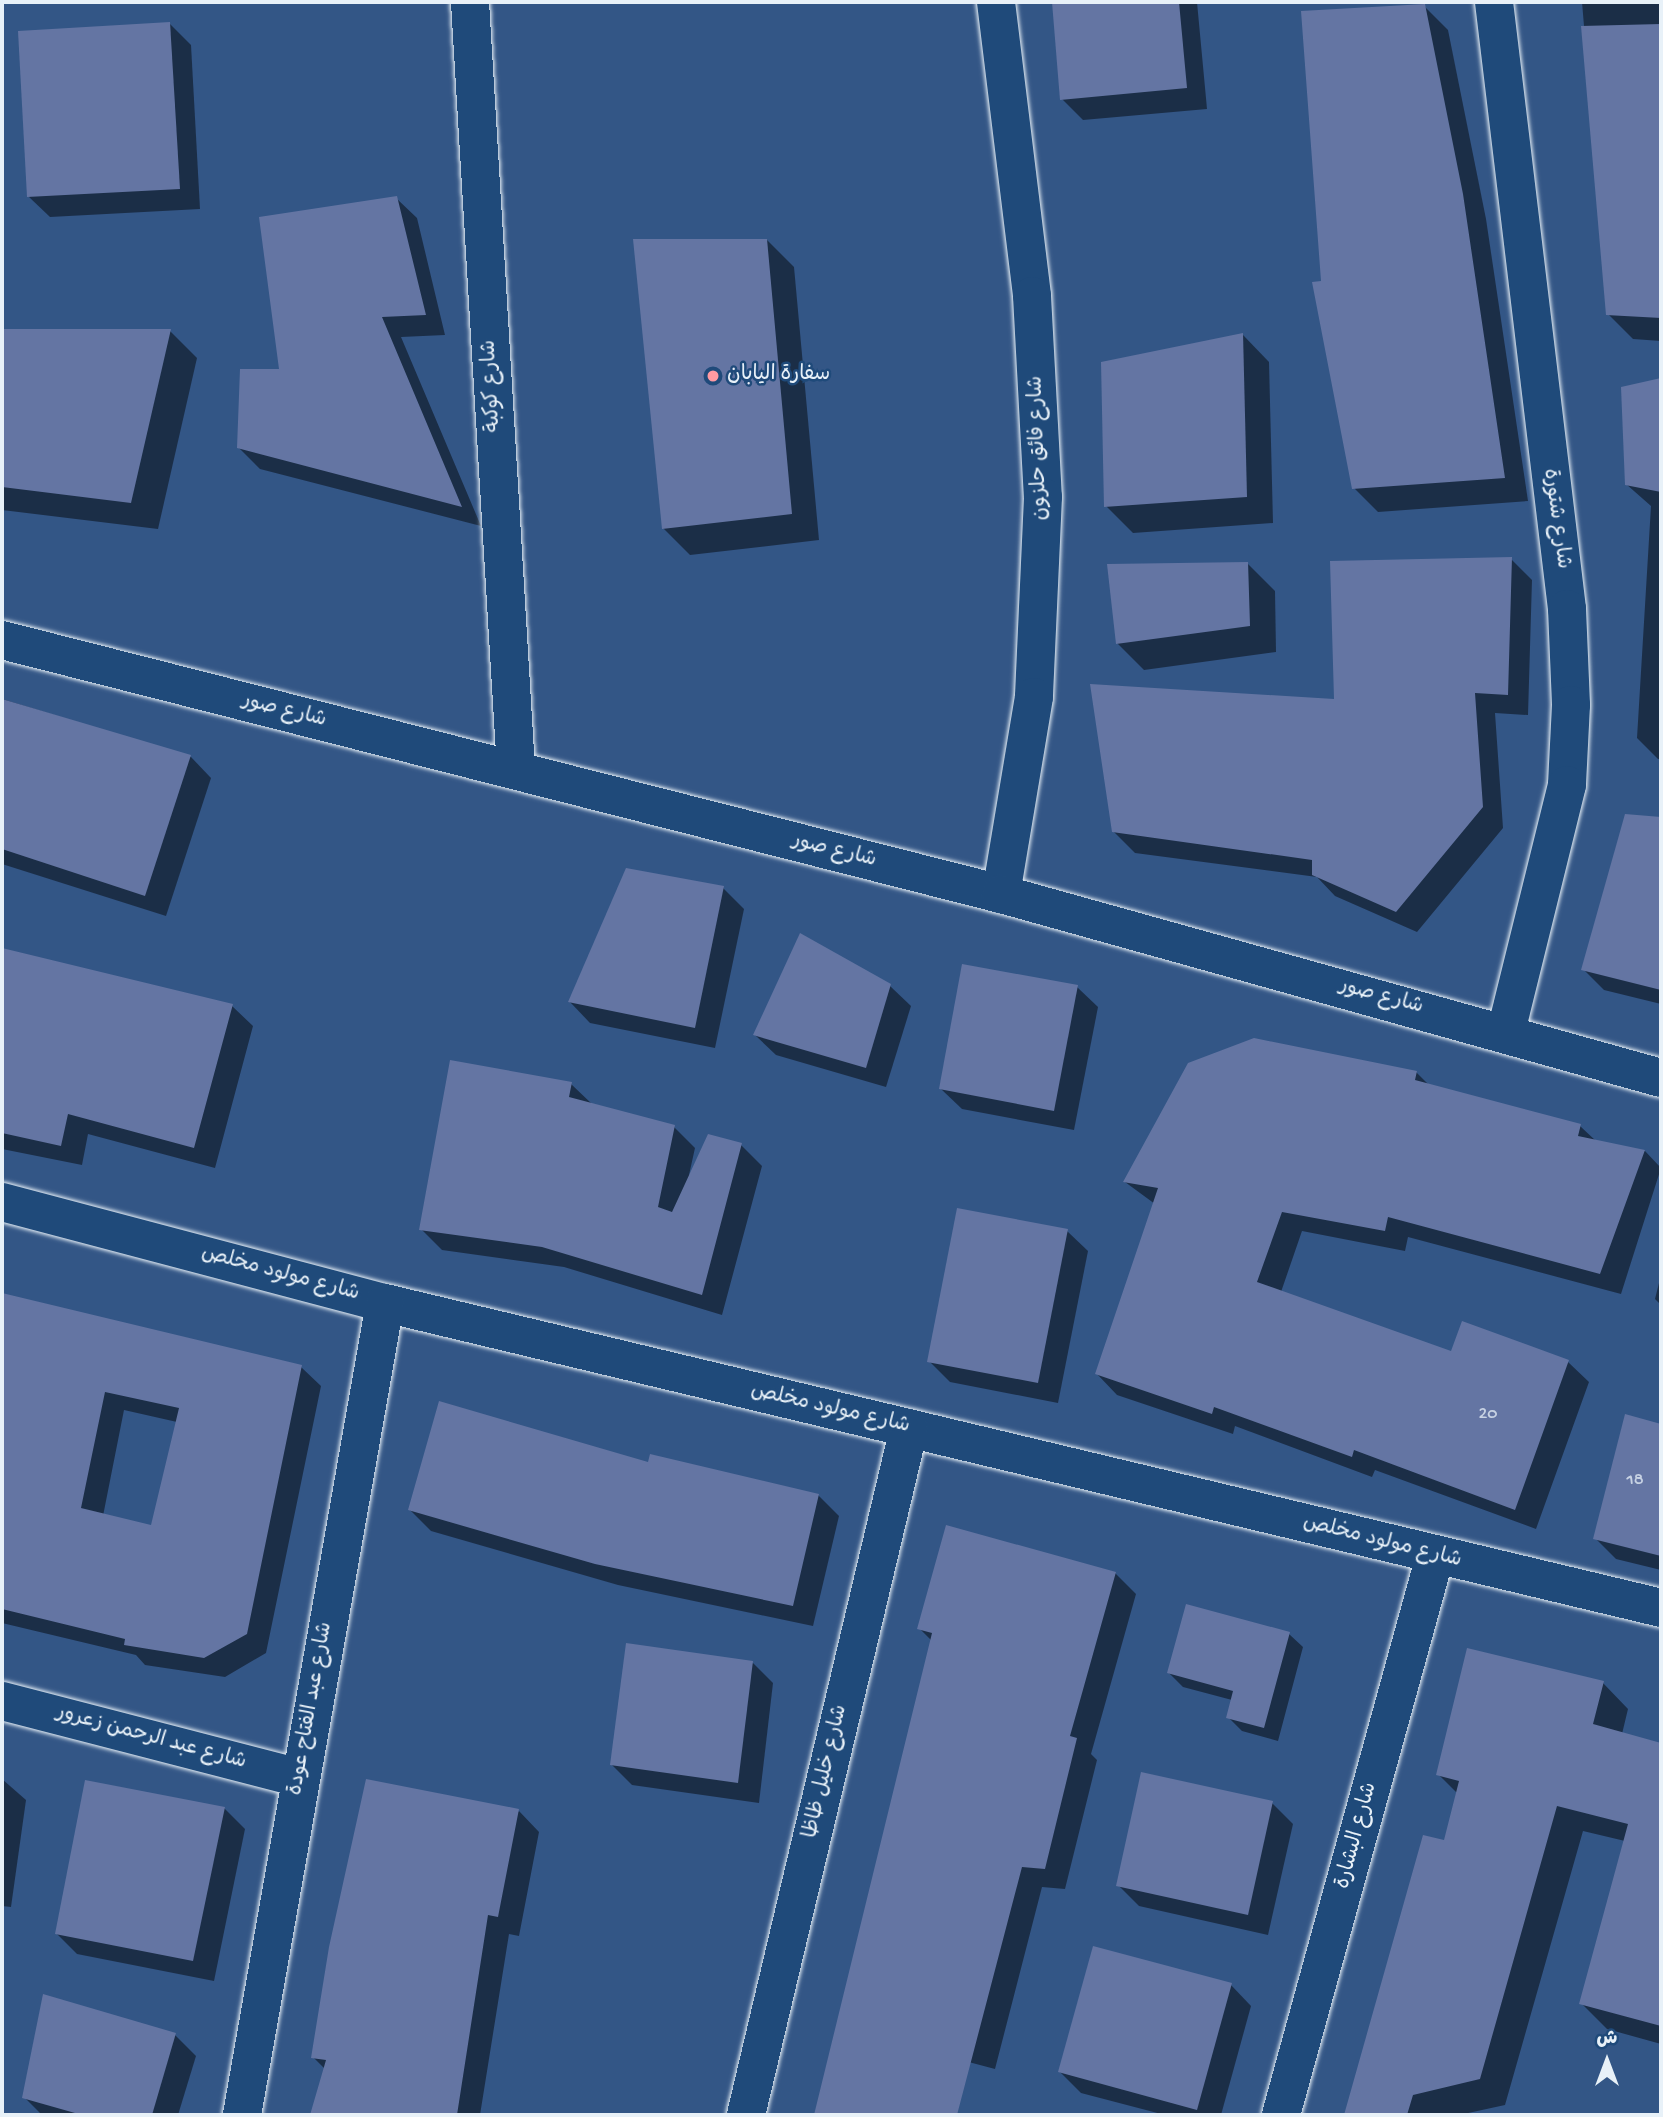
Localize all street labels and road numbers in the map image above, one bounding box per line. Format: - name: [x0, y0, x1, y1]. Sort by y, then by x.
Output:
- street label: شارع كوكبة: [478, 339, 508, 433]
- street label: شارع فائق حلزون: [1025, 375, 1055, 521]
- street label: شارع شتورة: [1535, 467, 1575, 571]
- street label: شارع صور: [239, 689, 329, 735]
- street label: شارع صور: [789, 829, 879, 875]
- street label: شارع صور: [1336, 975, 1426, 1021]
- street label: شارع مولود مخلص: [198, 1242, 362, 1308]
- street label: شارع مولود مخلص: [748, 1379, 912, 1441]
- street label: شارع مولود مخلص: [1300, 1511, 1464, 1575]
- street label: شارع عبد الفتاح عودة: [284, 1620, 340, 1798]
- street label: شارع عبد الرحمن زعرور: [53, 1702, 249, 1776]
- street label: شارع خليل ظاظا: [799, 1703, 855, 1841]
- street label: شارع البشارة: [1332, 1780, 1384, 1892]

